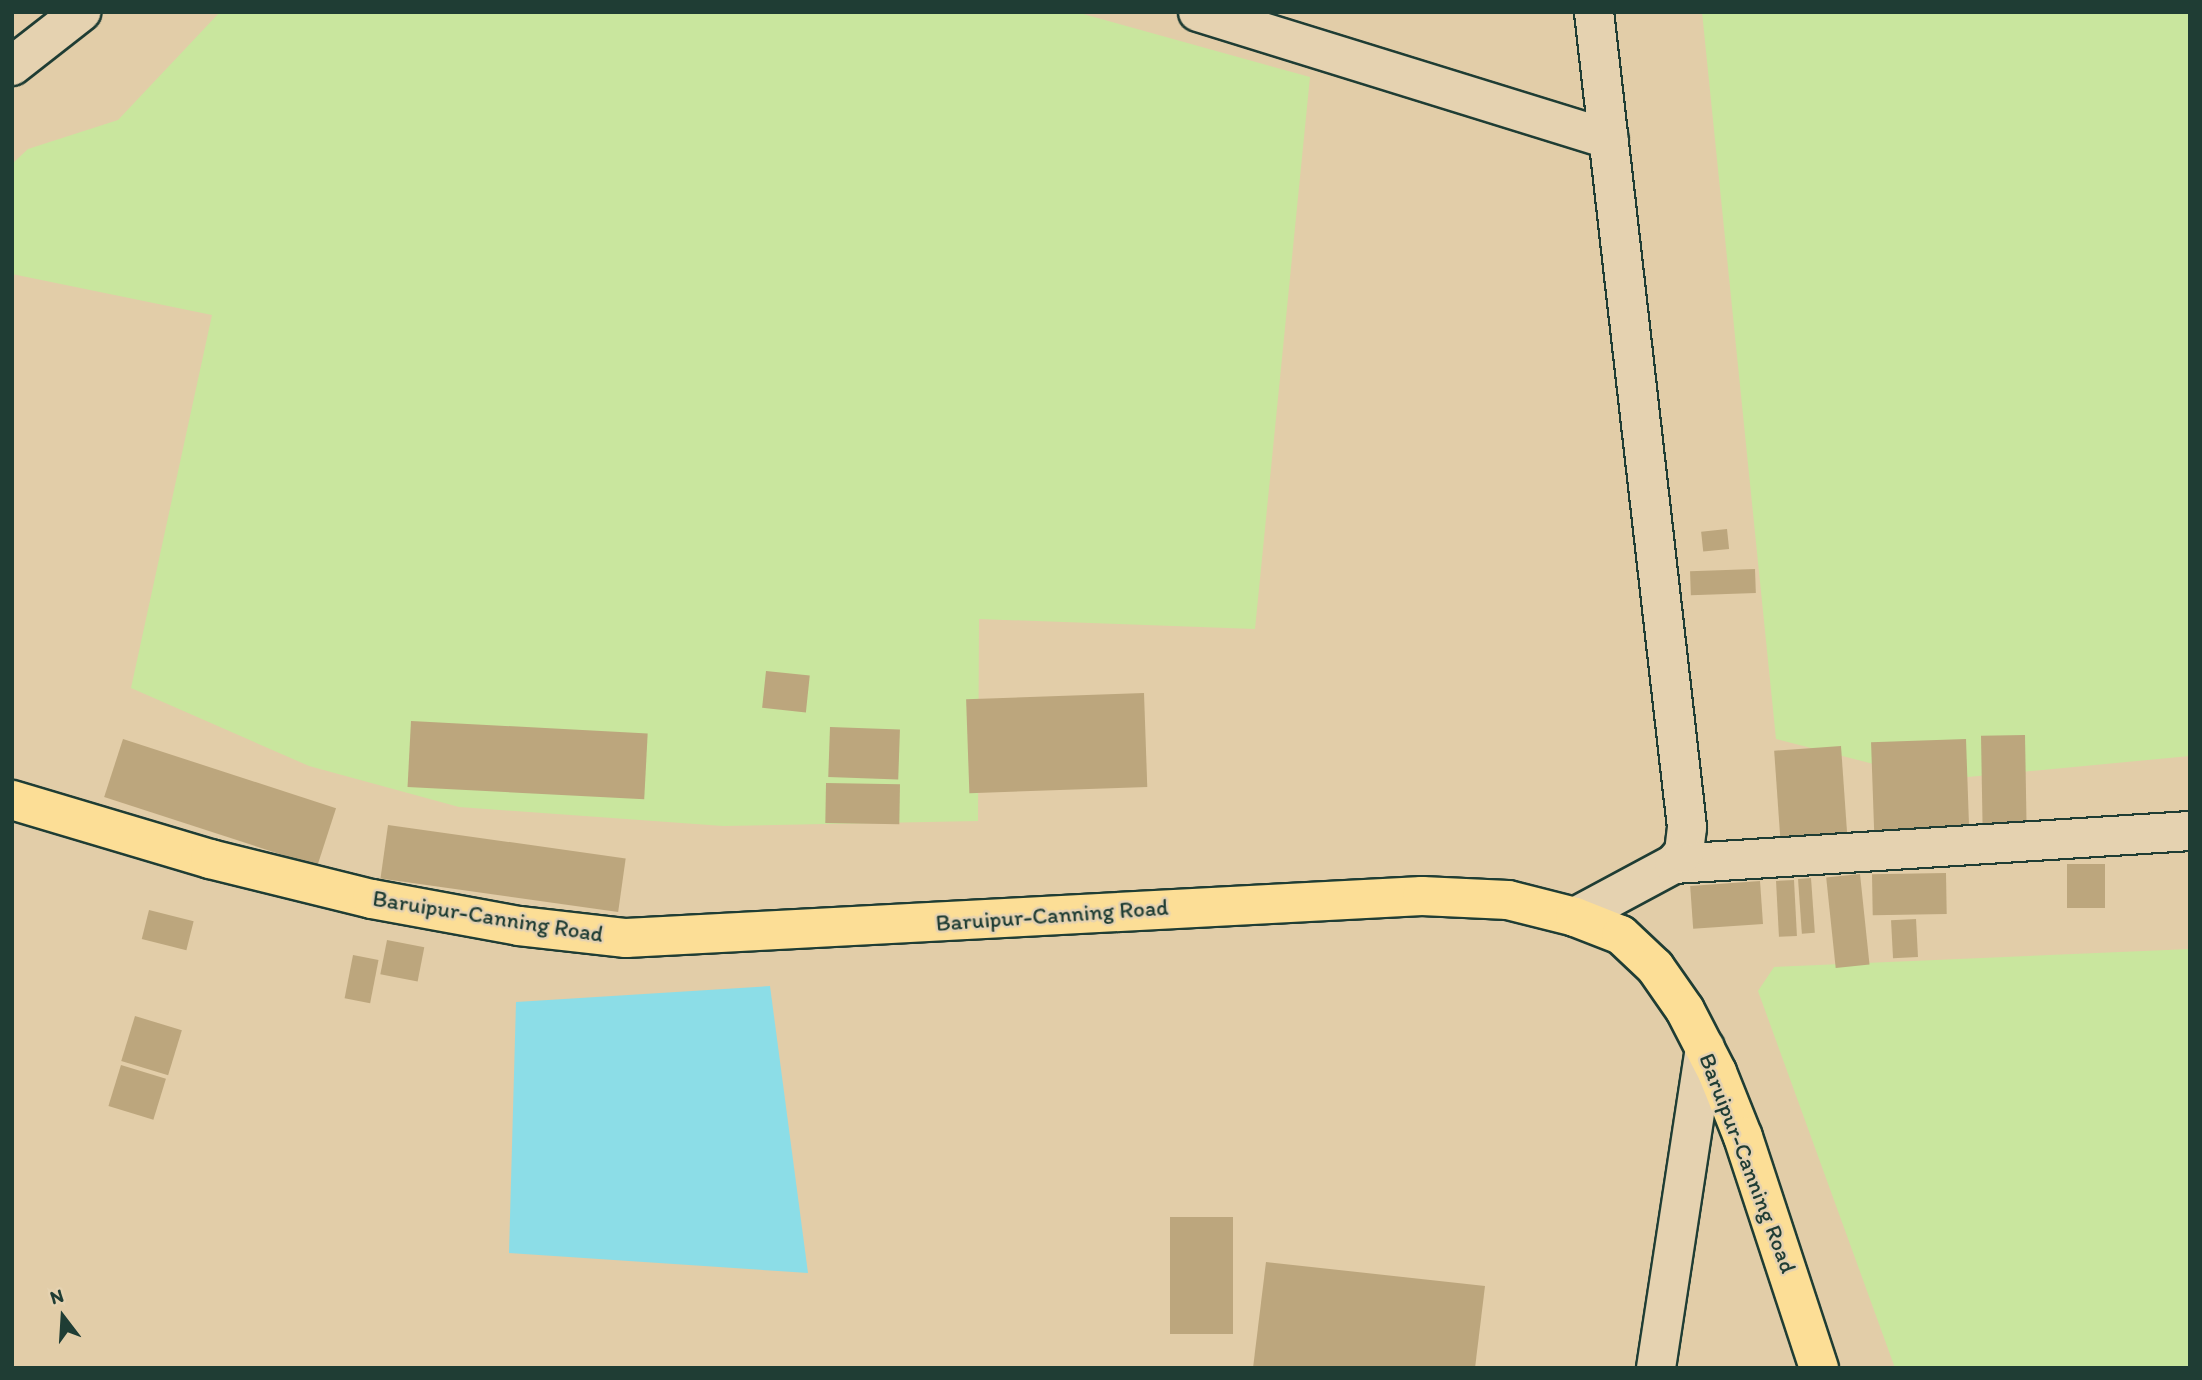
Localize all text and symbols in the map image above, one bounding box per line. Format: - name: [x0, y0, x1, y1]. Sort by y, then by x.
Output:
- street label: Baruipur-Canning Road: [371, 884, 605, 948]
- street label: Baruipur-Canning Road: [935, 893, 1169, 937]
- street label: Baruipur-Canning Road: [1693, 1049, 1803, 1277]
- north arrow: [28, 1282, 98, 1352]
- text: N: [47, 1284, 66, 1309]

